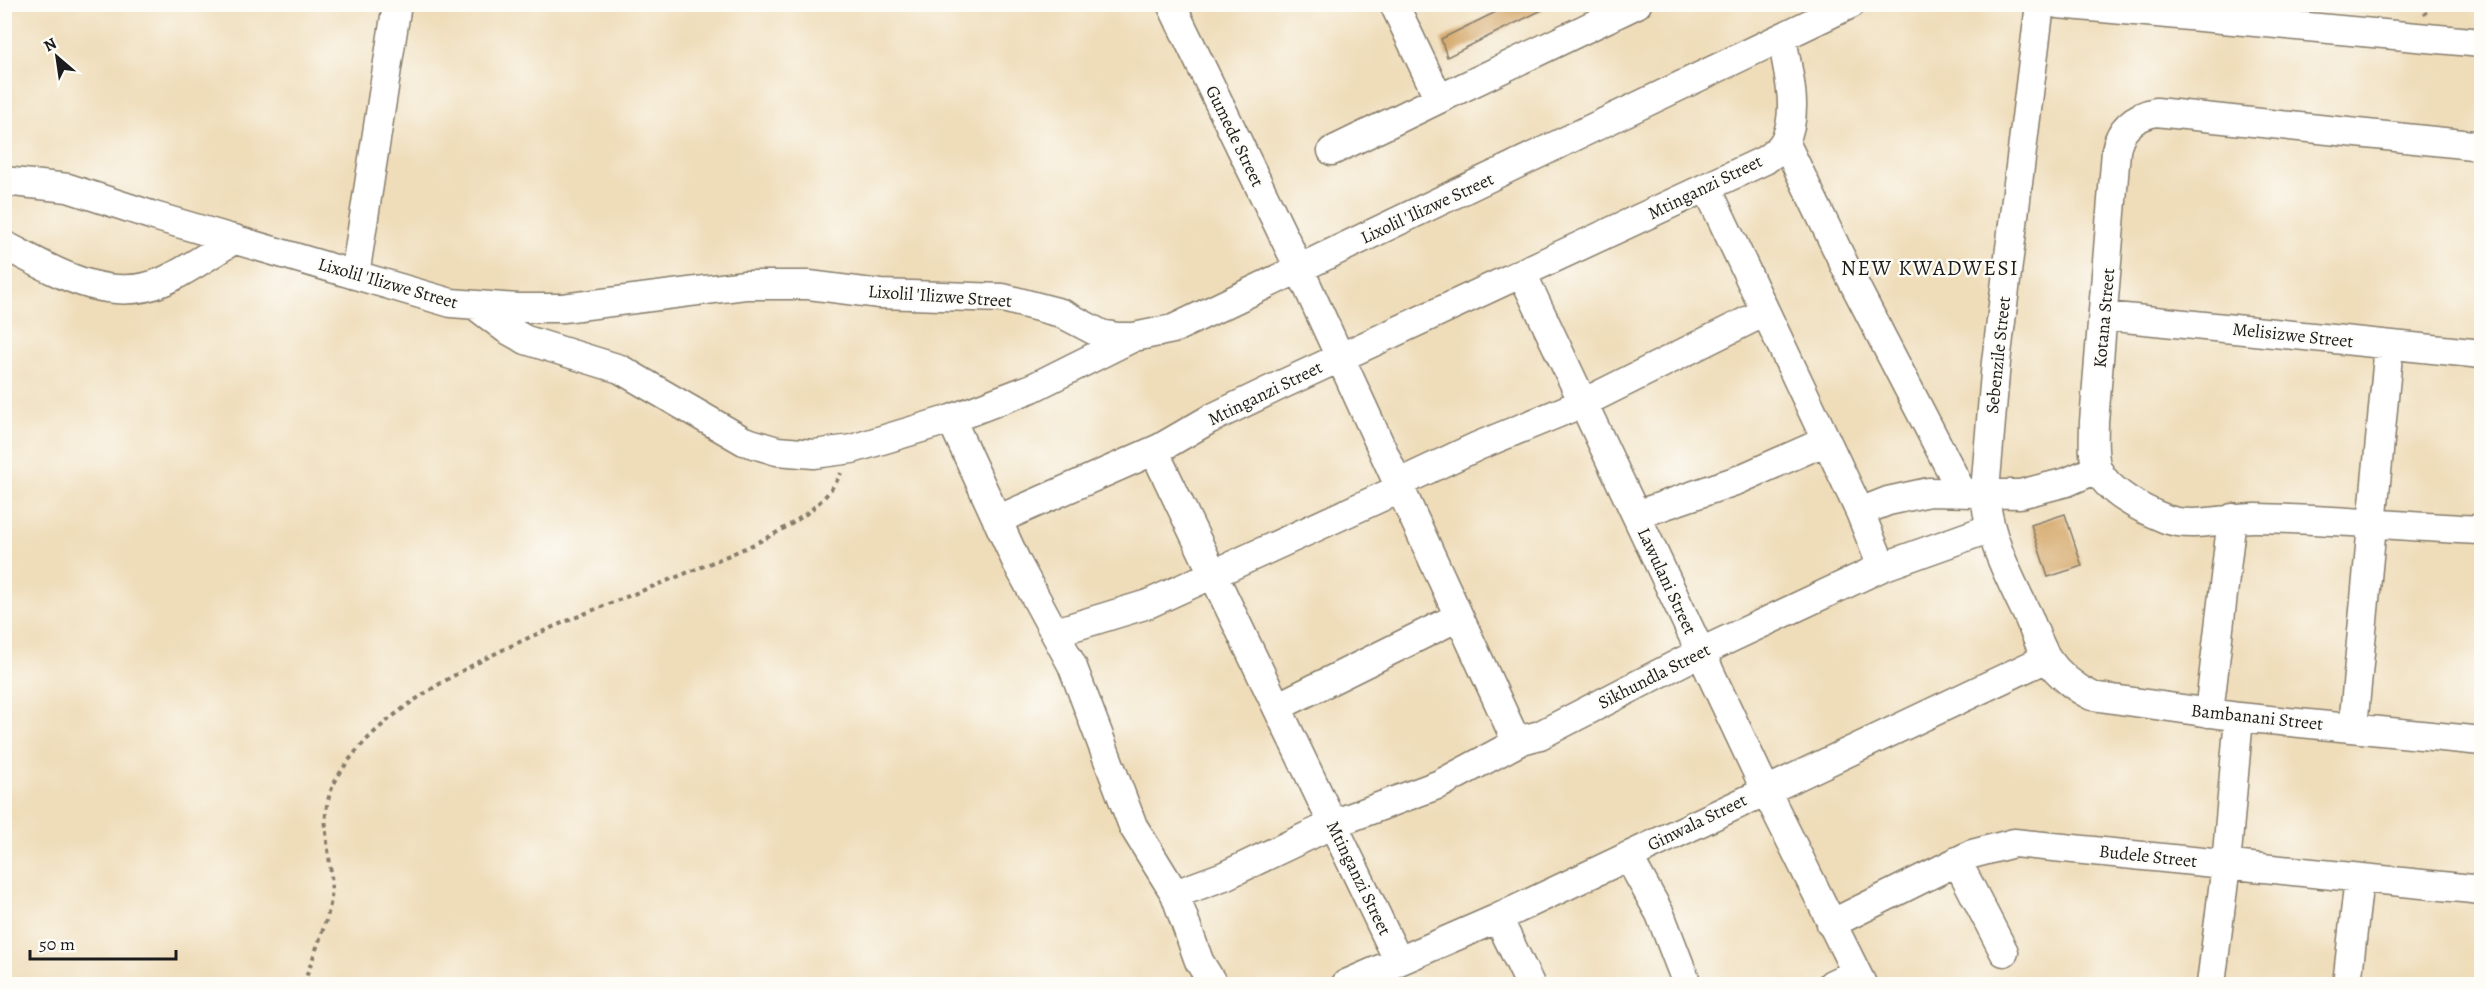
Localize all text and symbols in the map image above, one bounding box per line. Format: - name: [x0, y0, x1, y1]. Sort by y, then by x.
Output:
- north arrow: [27, 27, 87, 87]
- text: N: [40, 32, 61, 57]
- street label: Gumede Street: [1200, 81, 1270, 191]
- street label: Mtinganzi Street: [1644, 149, 1766, 225]
- street label: Lixolil 'Ilizwe Street: [1357, 167, 1497, 249]
- street label: Lixolil 'Ilizwe Street: [315, 252, 461, 314]
- district label: NEW KWADWESI: [1841, 254, 2019, 282]
- street label: Kotana Street: [2088, 267, 2120, 369]
- street label: Lixolil 'Ilizwe Street: [867, 279, 1013, 313]
- street label: Sebenzile Street: [1980, 295, 2016, 415]
- street label: Melisizwe Street: [2231, 317, 2355, 353]
- street label: Mtinganzi Street: [1204, 355, 1326, 431]
- street label: Lawulani Street: [1632, 524, 1702, 638]
- street label: Sikhundla Street: [1594, 637, 1714, 715]
- street label: Bambanani Street: [2190, 698, 2324, 736]
- street label: Ginwala Street: [1643, 788, 1751, 856]
- street label: Mtinganzi Street: [1321, 817, 1397, 939]
- street label: Budele Street: [2098, 839, 2198, 873]
- scale bar: [30, 923, 176, 961]
- text: 50 m: [39, 932, 75, 956]

